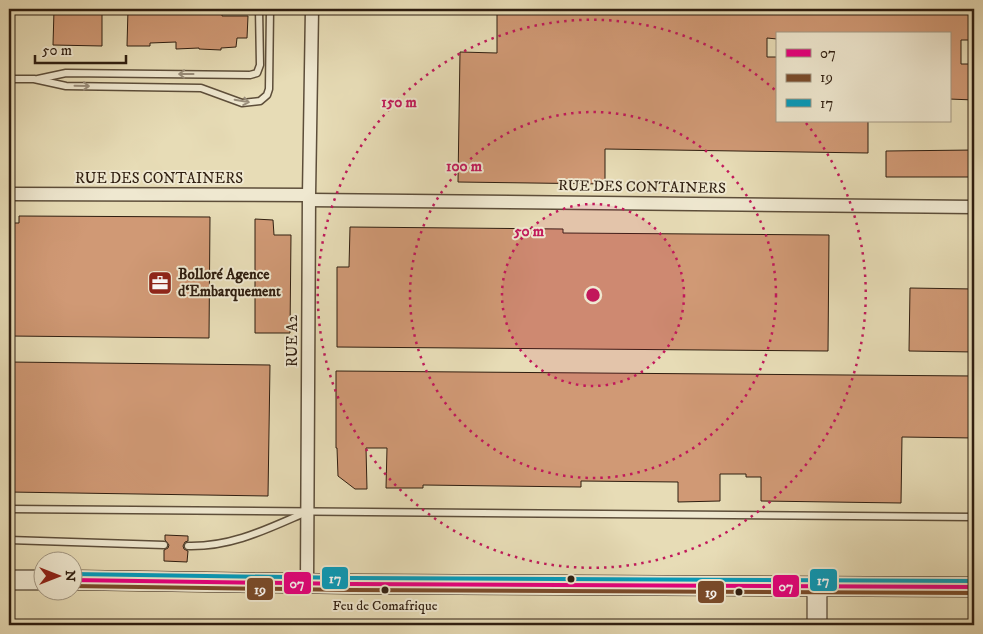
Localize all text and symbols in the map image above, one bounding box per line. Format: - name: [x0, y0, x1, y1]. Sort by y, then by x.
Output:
- scale bar: [35, 32, 126, 64]
- legend: [776, 32, 950, 122]
- text: 50 m: [42, 41, 72, 60]
- text: 07: [820, 44, 836, 63]
- text: 19: [820, 68, 833, 87]
- one-way arrow: [178, 69, 194, 79]
- one-way arrow: [74, 81, 90, 91]
- text: 150 m: [381, 93, 417, 112]
- text: 17: [820, 94, 834, 113]
- one-way arrow: [234, 97, 250, 107]
- text: 100 m: [446, 157, 483, 176]
- street label: RUE DES CONTAINERS: [75, 169, 243, 188]
- street label: RUE DES CONTAINERS: [558, 176, 726, 198]
- text: 50 m: [513, 222, 545, 241]
- place label: Bolloré Agence d‘Embarquement: [178, 265, 281, 302]
- office icon: Bolloré Agence d‘Embarquement: [147, 270, 173, 296]
- centre of rings: [584, 286, 602, 304]
- street label: RUE A2: [283, 314, 302, 367]
- north arrow: [32, 552, 82, 602]
- line badge: 17: [321, 566, 349, 590]
- line badge: 17: [809, 568, 838, 592]
- text: N: [61, 570, 79, 582]
- text: 17: [329, 570, 341, 588]
- line badge: 07: [283, 571, 312, 595]
- text: 17: [817, 572, 829, 590]
- unlabelled marker: [566, 574, 576, 584]
- line badge: 07: [772, 574, 800, 598]
- text: 07: [290, 575, 304, 593]
- line badge: 19: [246, 577, 274, 601]
- text: 07: [779, 578, 793, 596]
- line badge: 19: [697, 580, 725, 604]
- text: 19: [254, 581, 266, 599]
- text: 19: [705, 584, 717, 602]
- marker: Feu de Comafrique: [380, 585, 390, 595]
- unlabelled marker: [734, 587, 744, 597]
- place label: Feu de Comafrique: [333, 597, 438, 615]

